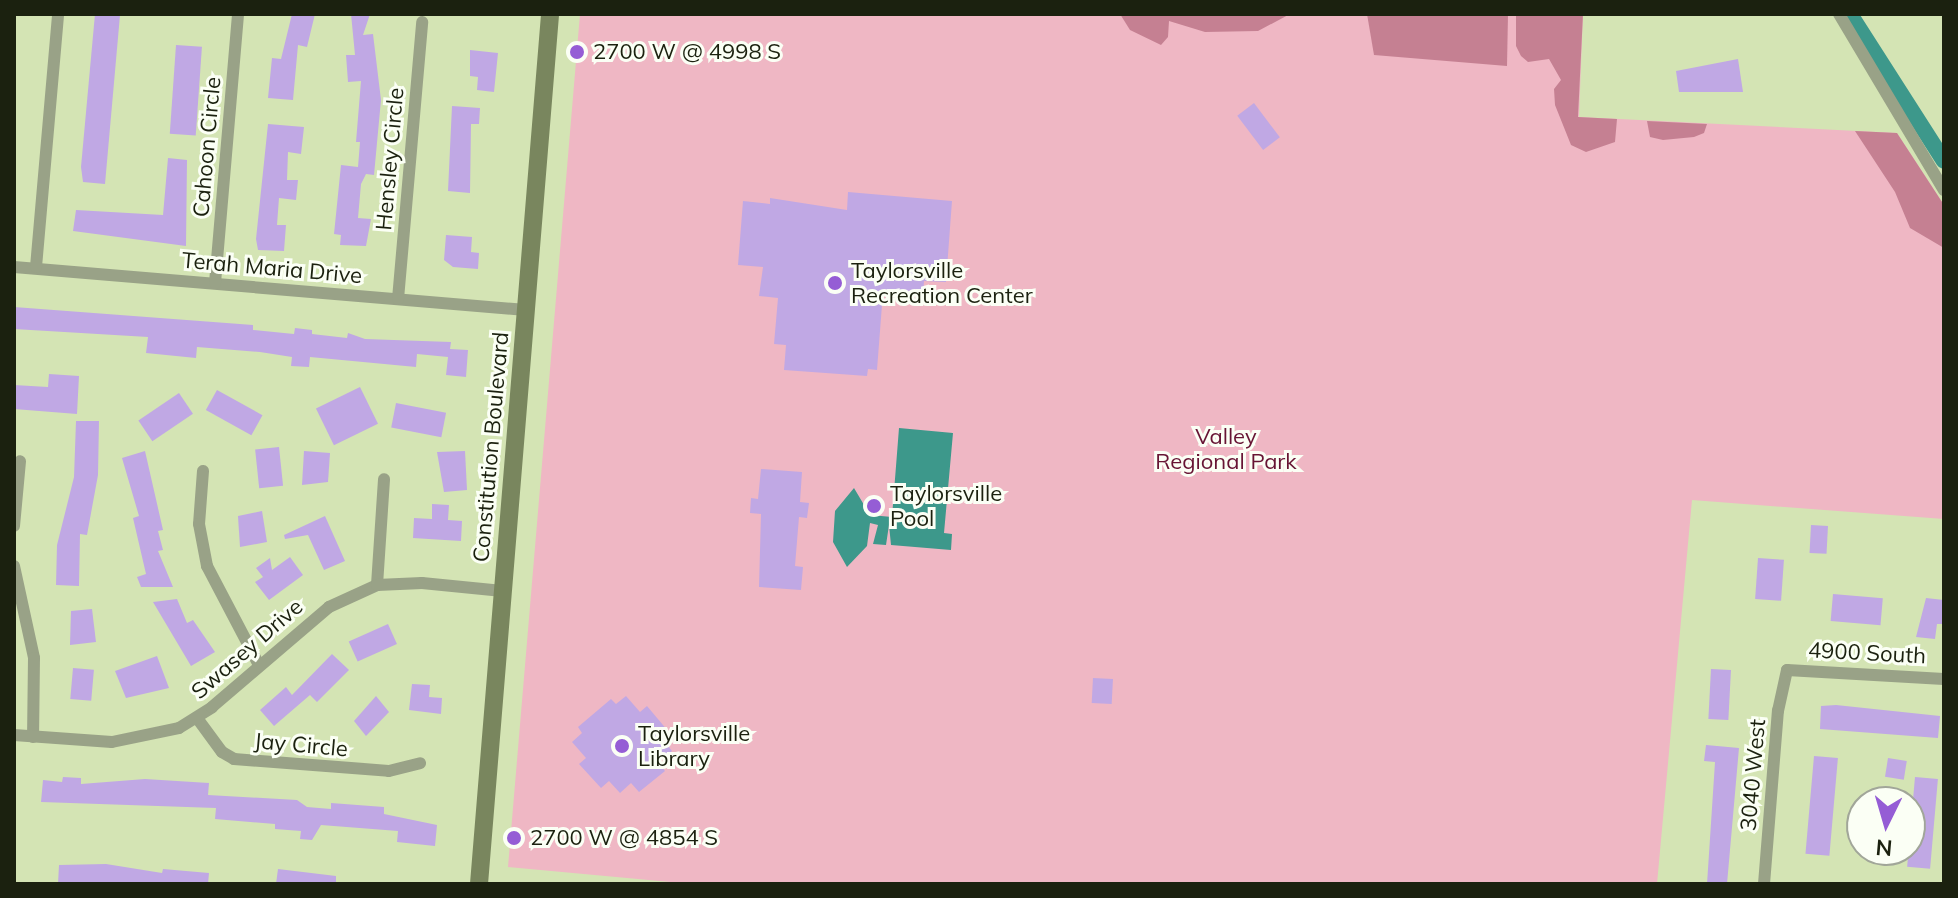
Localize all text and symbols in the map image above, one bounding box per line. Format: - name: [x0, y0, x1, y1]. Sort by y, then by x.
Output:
- place label: 2700 W @ 4998 S: [593, 39, 781, 65]
- marker: 2700 W @ 4998 S: [568, 43, 586, 61]
- street label: Cahoon Circle: [188, 76, 226, 218]
- street label: Hensley Circle: [371, 86, 409, 232]
- street label: Terah Maria Drive: [181, 247, 363, 289]
- place label: Taylorsville Recreation Center: [851, 257, 1033, 308]
- marker: Taylorsville Recreation Center: [826, 274, 844, 292]
- street label: Constitution Boulevard: [468, 331, 514, 563]
- park label: Valley Regional Park: [1155, 423, 1297, 474]
- place label: Taylorsville Pool: [890, 480, 1002, 532]
- marker: Taylorsville Pool: [865, 497, 883, 515]
- street label: Swasey Drive: [186, 593, 308, 705]
- street label: 4900 South: [1807, 637, 1927, 669]
- street label: 3040 West: [1735, 718, 1771, 832]
- place label: Taylorsville Library: [638, 720, 750, 772]
- street label: Jay Circle: [253, 728, 349, 762]
- marker: Taylorsville Library: [613, 737, 631, 755]
- north arrow: [1846, 786, 1926, 866]
- place label: 2700 W @ 4854 S: [530, 825, 718, 851]
- marker: 2700 W @ 4854 S: [505, 829, 523, 847]
- text: N: [1875, 833, 1894, 863]

